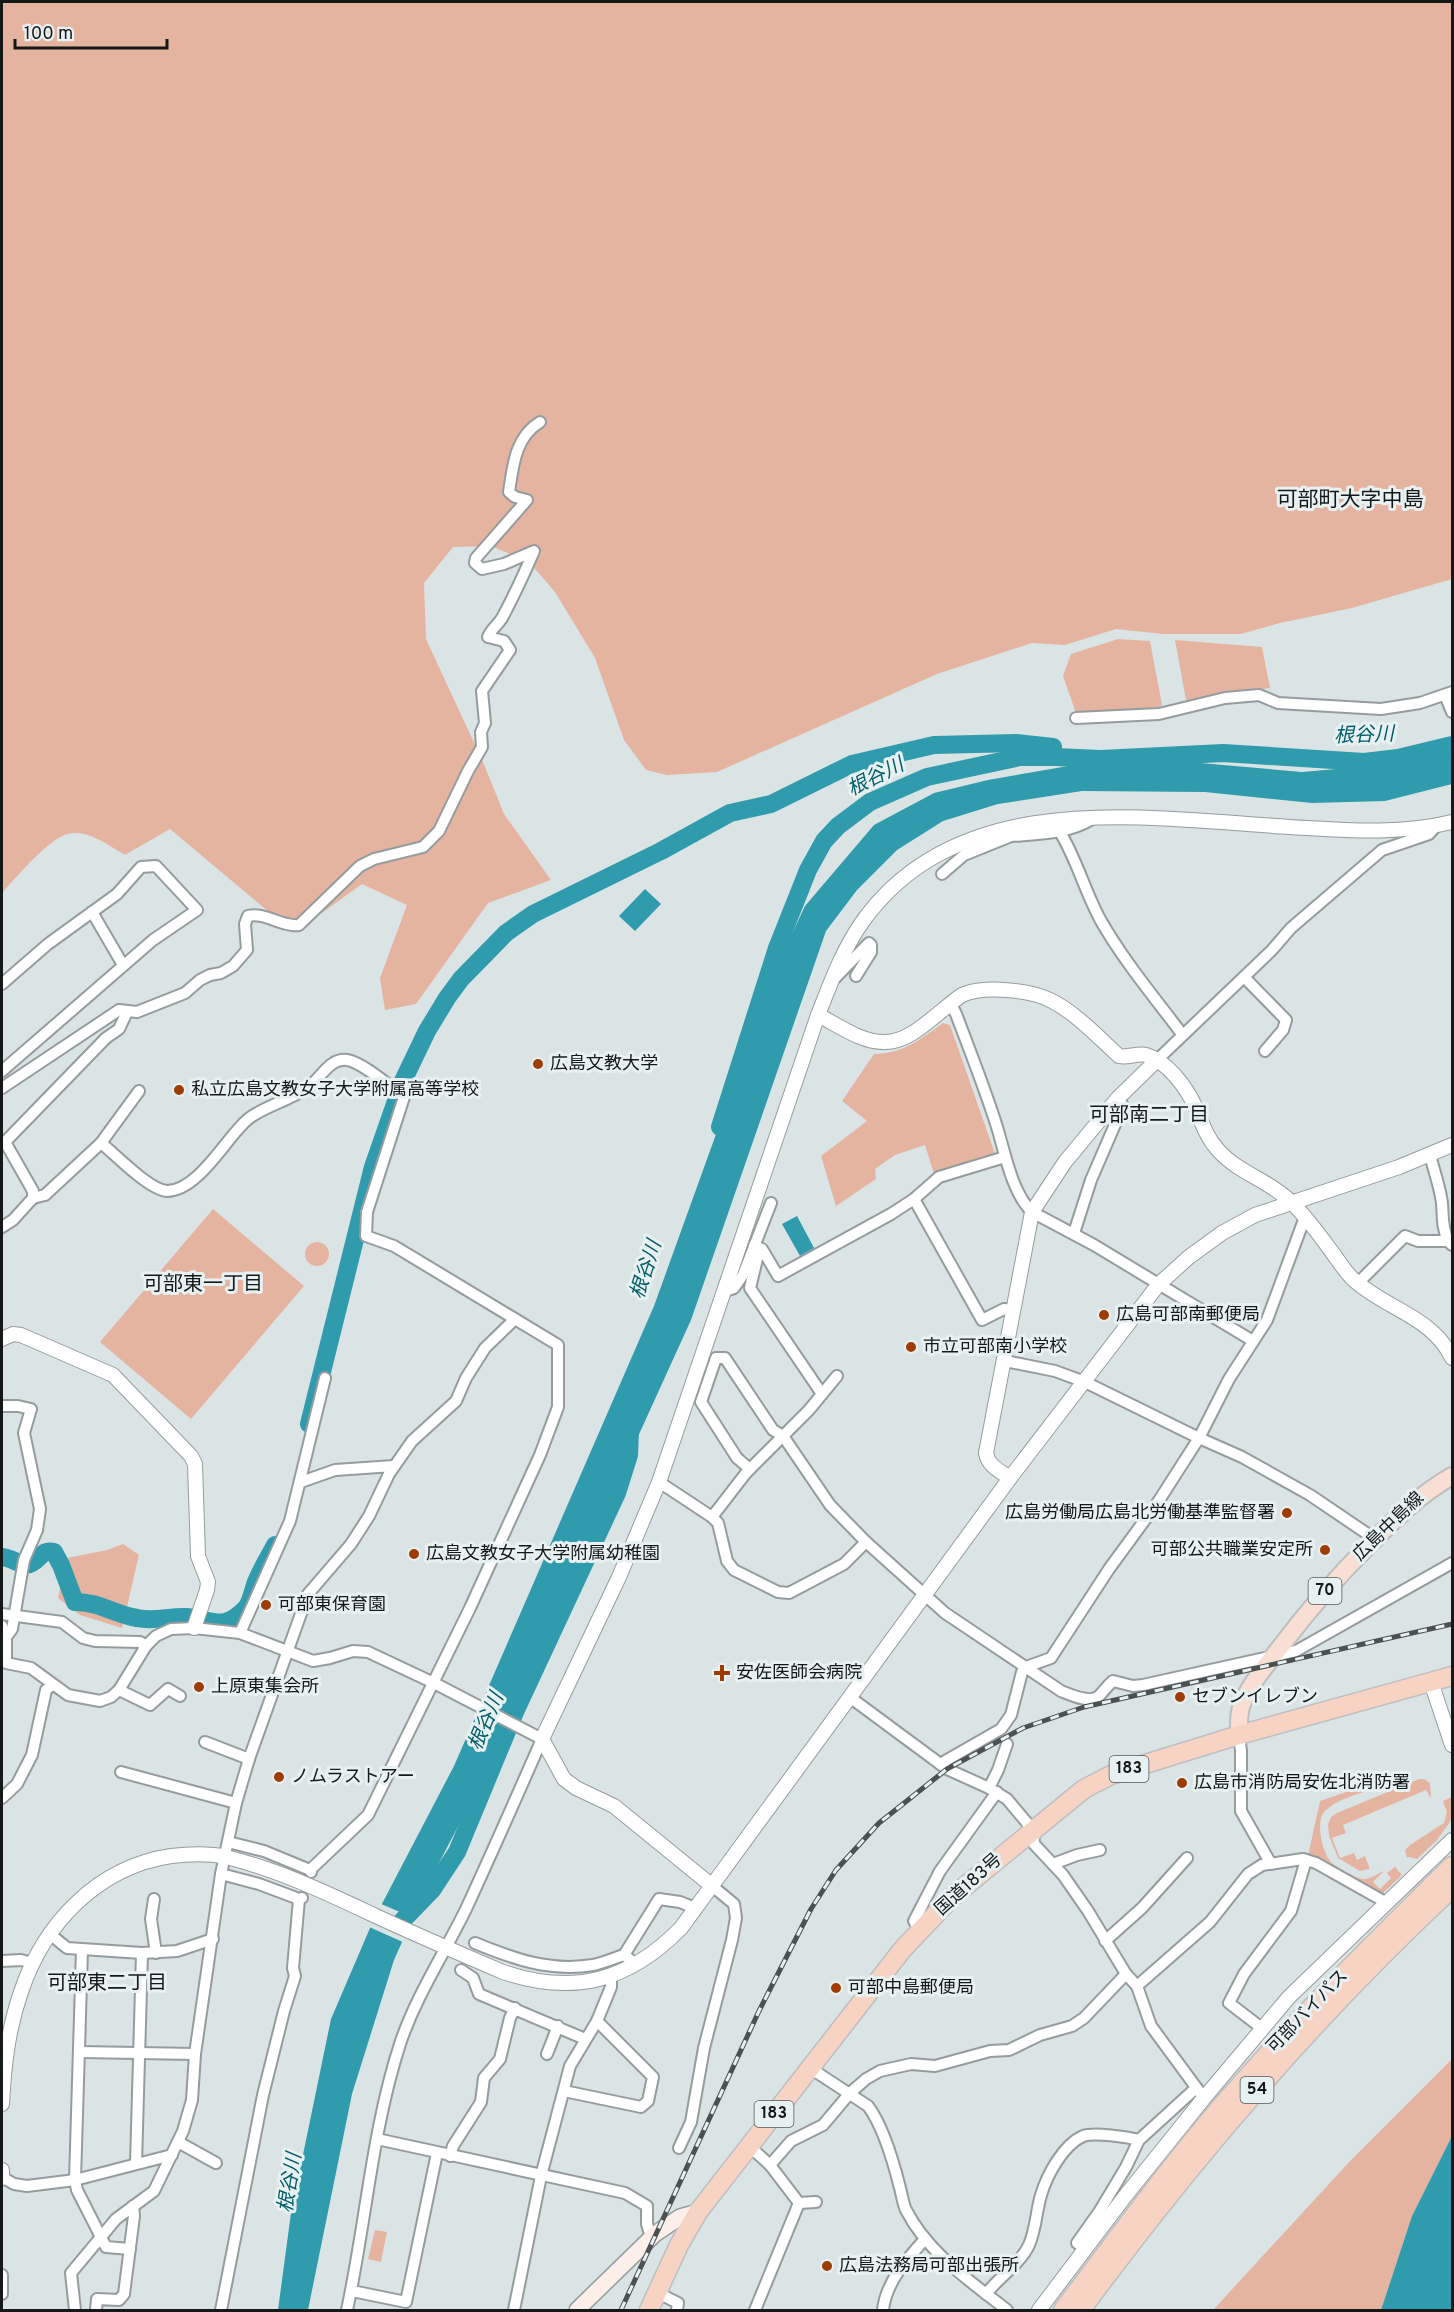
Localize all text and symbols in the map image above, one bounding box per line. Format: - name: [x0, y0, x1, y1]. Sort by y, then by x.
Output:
- scale bar: [15, 12, 166, 50]
- text: 100 m: [24, 23, 73, 46]
- district label: 可部町大字中島: [1277, 487, 1424, 514]
- water label: 根谷川: [1334, 722, 1396, 750]
- water label: 根谷川: [843, 752, 910, 803]
- place label: 広島文教大学: [550, 1053, 658, 1076]
- marker: 広島文教大学: [531, 1057, 545, 1071]
- place label: 私立広島文教女子大学附属高等学校: [191, 1079, 479, 1102]
- marker: 私立広島文教女子大学附属高等学校: [172, 1083, 186, 1097]
- district label: 可部南二丁目: [1089, 1103, 1209, 1129]
- water label: 根谷川: [625, 1236, 669, 1303]
- district label: 可部東一丁目: [143, 1272, 263, 1298]
- place label: 広島可部南郵便局: [1116, 1304, 1260, 1327]
- marker: 広島可部南郵便局: [1097, 1308, 1111, 1322]
- place label: 市立可部南小学校: [923, 1336, 1067, 1359]
- marker: 市立可部南小学校: [904, 1340, 918, 1354]
- street label: 広島中島線: [1349, 1487, 1429, 1567]
- place label: 広島労働局広島北労働基準監督署: [1005, 1502, 1275, 1525]
- marker: 広島労働局広島北労働基準監督署: [1280, 1506, 1294, 1520]
- place label: 可部公共職業安定所: [1151, 1539, 1313, 1562]
- place label: 広島文教女子大学附属幼稚園: [426, 1543, 660, 1566]
- marker: 可部公共職業安定所: [1318, 1543, 1332, 1557]
- marker: 広島文教女子大学附属幼稚園: [407, 1547, 421, 1561]
- road number: 70: [1308, 1578, 1342, 1604]
- place label: 可部東保育園: [278, 1594, 386, 1617]
- marker: 可部東保育園: [259, 1598, 273, 1612]
- place label: 安佐医師会病院: [736, 1662, 862, 1685]
- marker: 安佐医師会病院: [713, 1664, 731, 1682]
- place label: 上原東集会所: [211, 1676, 319, 1699]
- marker: 上原東集会所: [192, 1680, 206, 1694]
- place label: セブンイレブン: [1192, 1686, 1318, 1709]
- water label: 根谷川: [463, 1687, 511, 1755]
- marker: セブンイレブン: [1173, 1690, 1187, 1704]
- road number: 183: [1110, 1756, 1148, 1782]
- place label: ノムラストアー: [291, 1766, 415, 1789]
- marker: ノムラストアー: [272, 1770, 286, 1784]
- place label: 広島市消防局安佐北消防署: [1194, 1772, 1410, 1795]
- marker: 広島市消防局安佐北消防署: [1175, 1776, 1189, 1790]
- street label: 国道183号: [931, 1849, 1007, 1921]
- street label: 可部バイパス: [1262, 1965, 1354, 2059]
- district label: 可部東二丁目: [47, 1971, 167, 1997]
- place label: 可部中島郵便局: [848, 1977, 974, 2000]
- marker: 可部中島郵便局: [829, 1981, 843, 1995]
- road number: 54: [1240, 2077, 1274, 2103]
- road number: 183: [754, 2101, 794, 2127]
- water label: 根谷川: [273, 2149, 309, 2215]
- place label: 広島法務局可部出張所: [839, 2255, 1019, 2278]
- marker: 広島法務局可部出張所: [820, 2259, 834, 2273]

